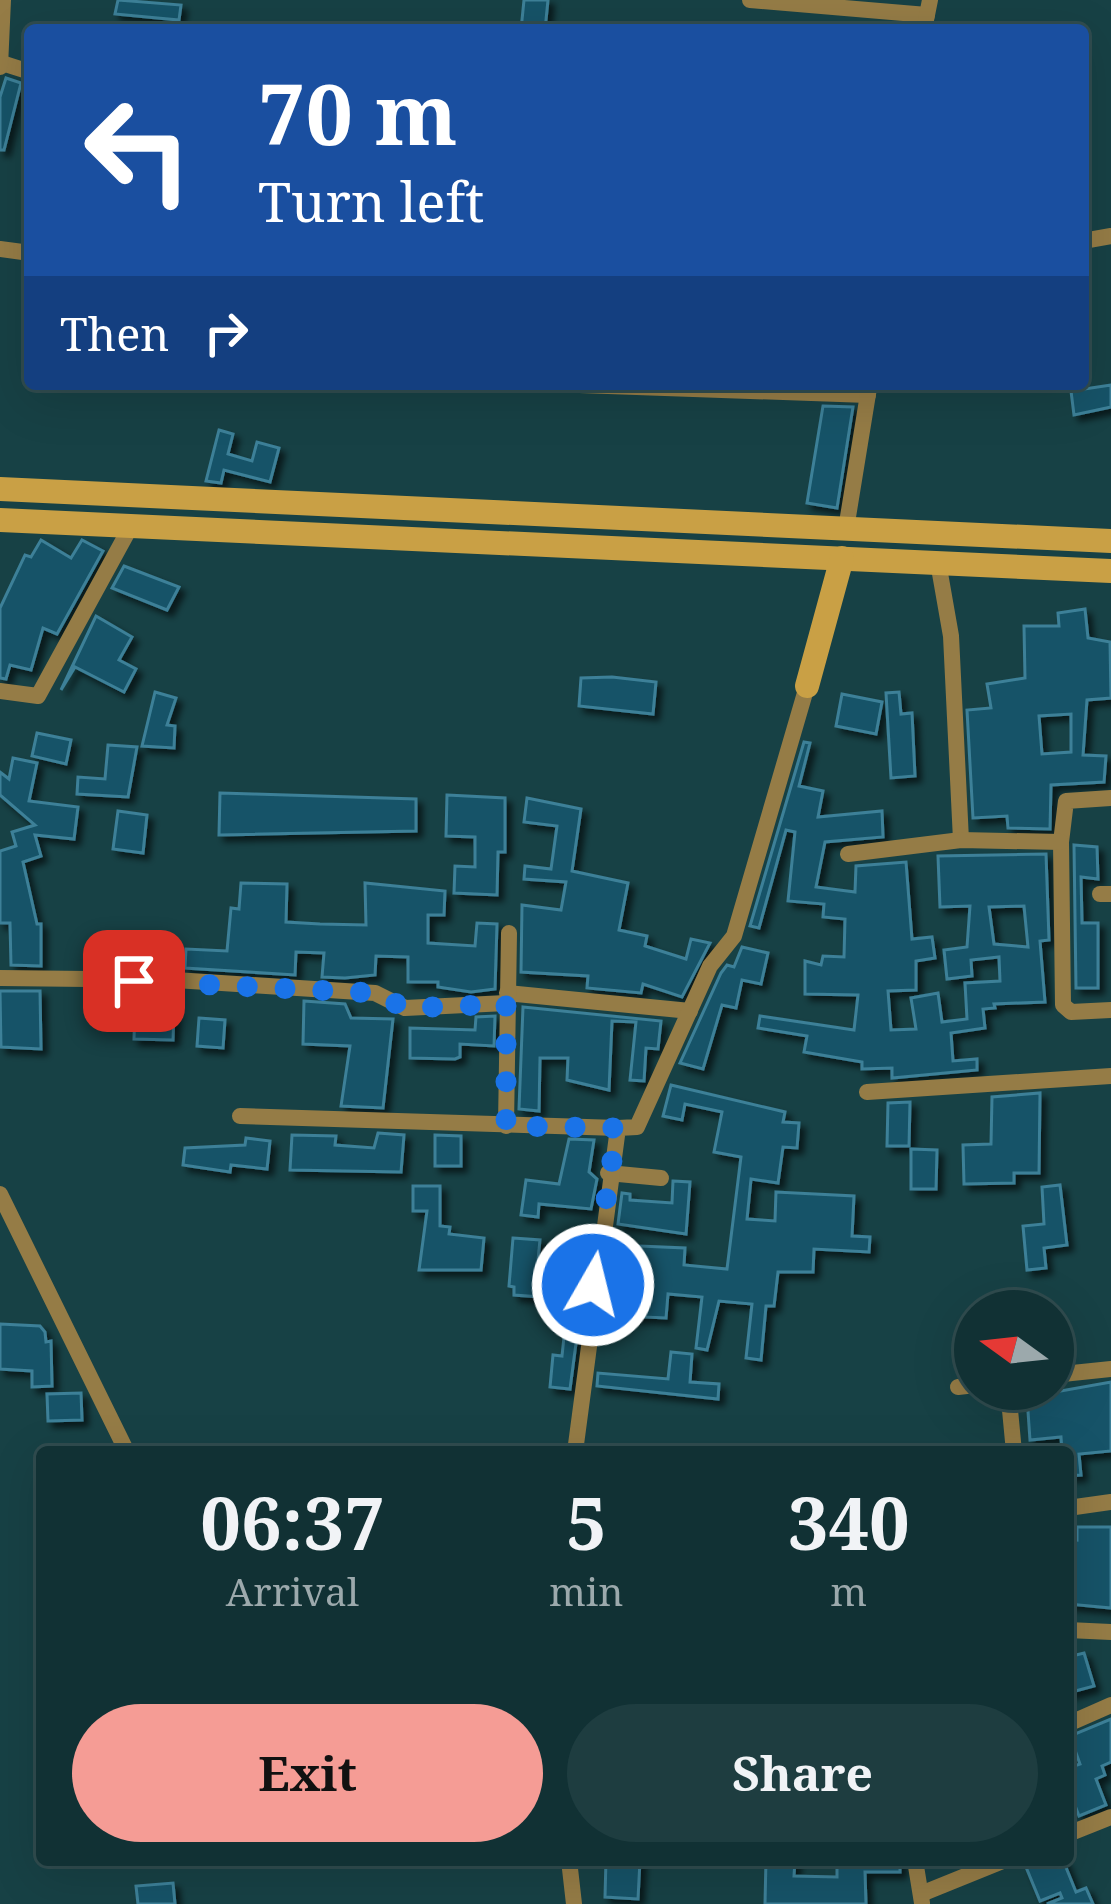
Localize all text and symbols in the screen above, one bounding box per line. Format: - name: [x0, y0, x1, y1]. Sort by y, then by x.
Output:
- text: 70 m: [258, 55, 458, 170]
- icon: left: [60, 72, 216, 228]
- text: Turn left: [258, 164, 484, 238]
- icon: right: [193, 300, 259, 366]
- text: Then: [60, 303, 169, 364]
- pin: [83, 930, 185, 1032]
- icon: arrive: [101, 948, 167, 1014]
- position arrow: [530, 1222, 656, 1348]
- north arrow: [954, 1290, 1074, 1410]
- map controls: [954, 1290, 1074, 1410]
- text: 06:37: [200, 1473, 385, 1571]
- text: 5: [566, 1473, 607, 1571]
- text: 340: [788, 1473, 910, 1571]
- text: Arrival: [226, 1564, 359, 1617]
- text: min: [549, 1564, 624, 1617]
- text: m: [830, 1564, 867, 1617]
- button: Exit: [72, 1704, 543, 1842]
- button: Share: [567, 1704, 1038, 1842]

